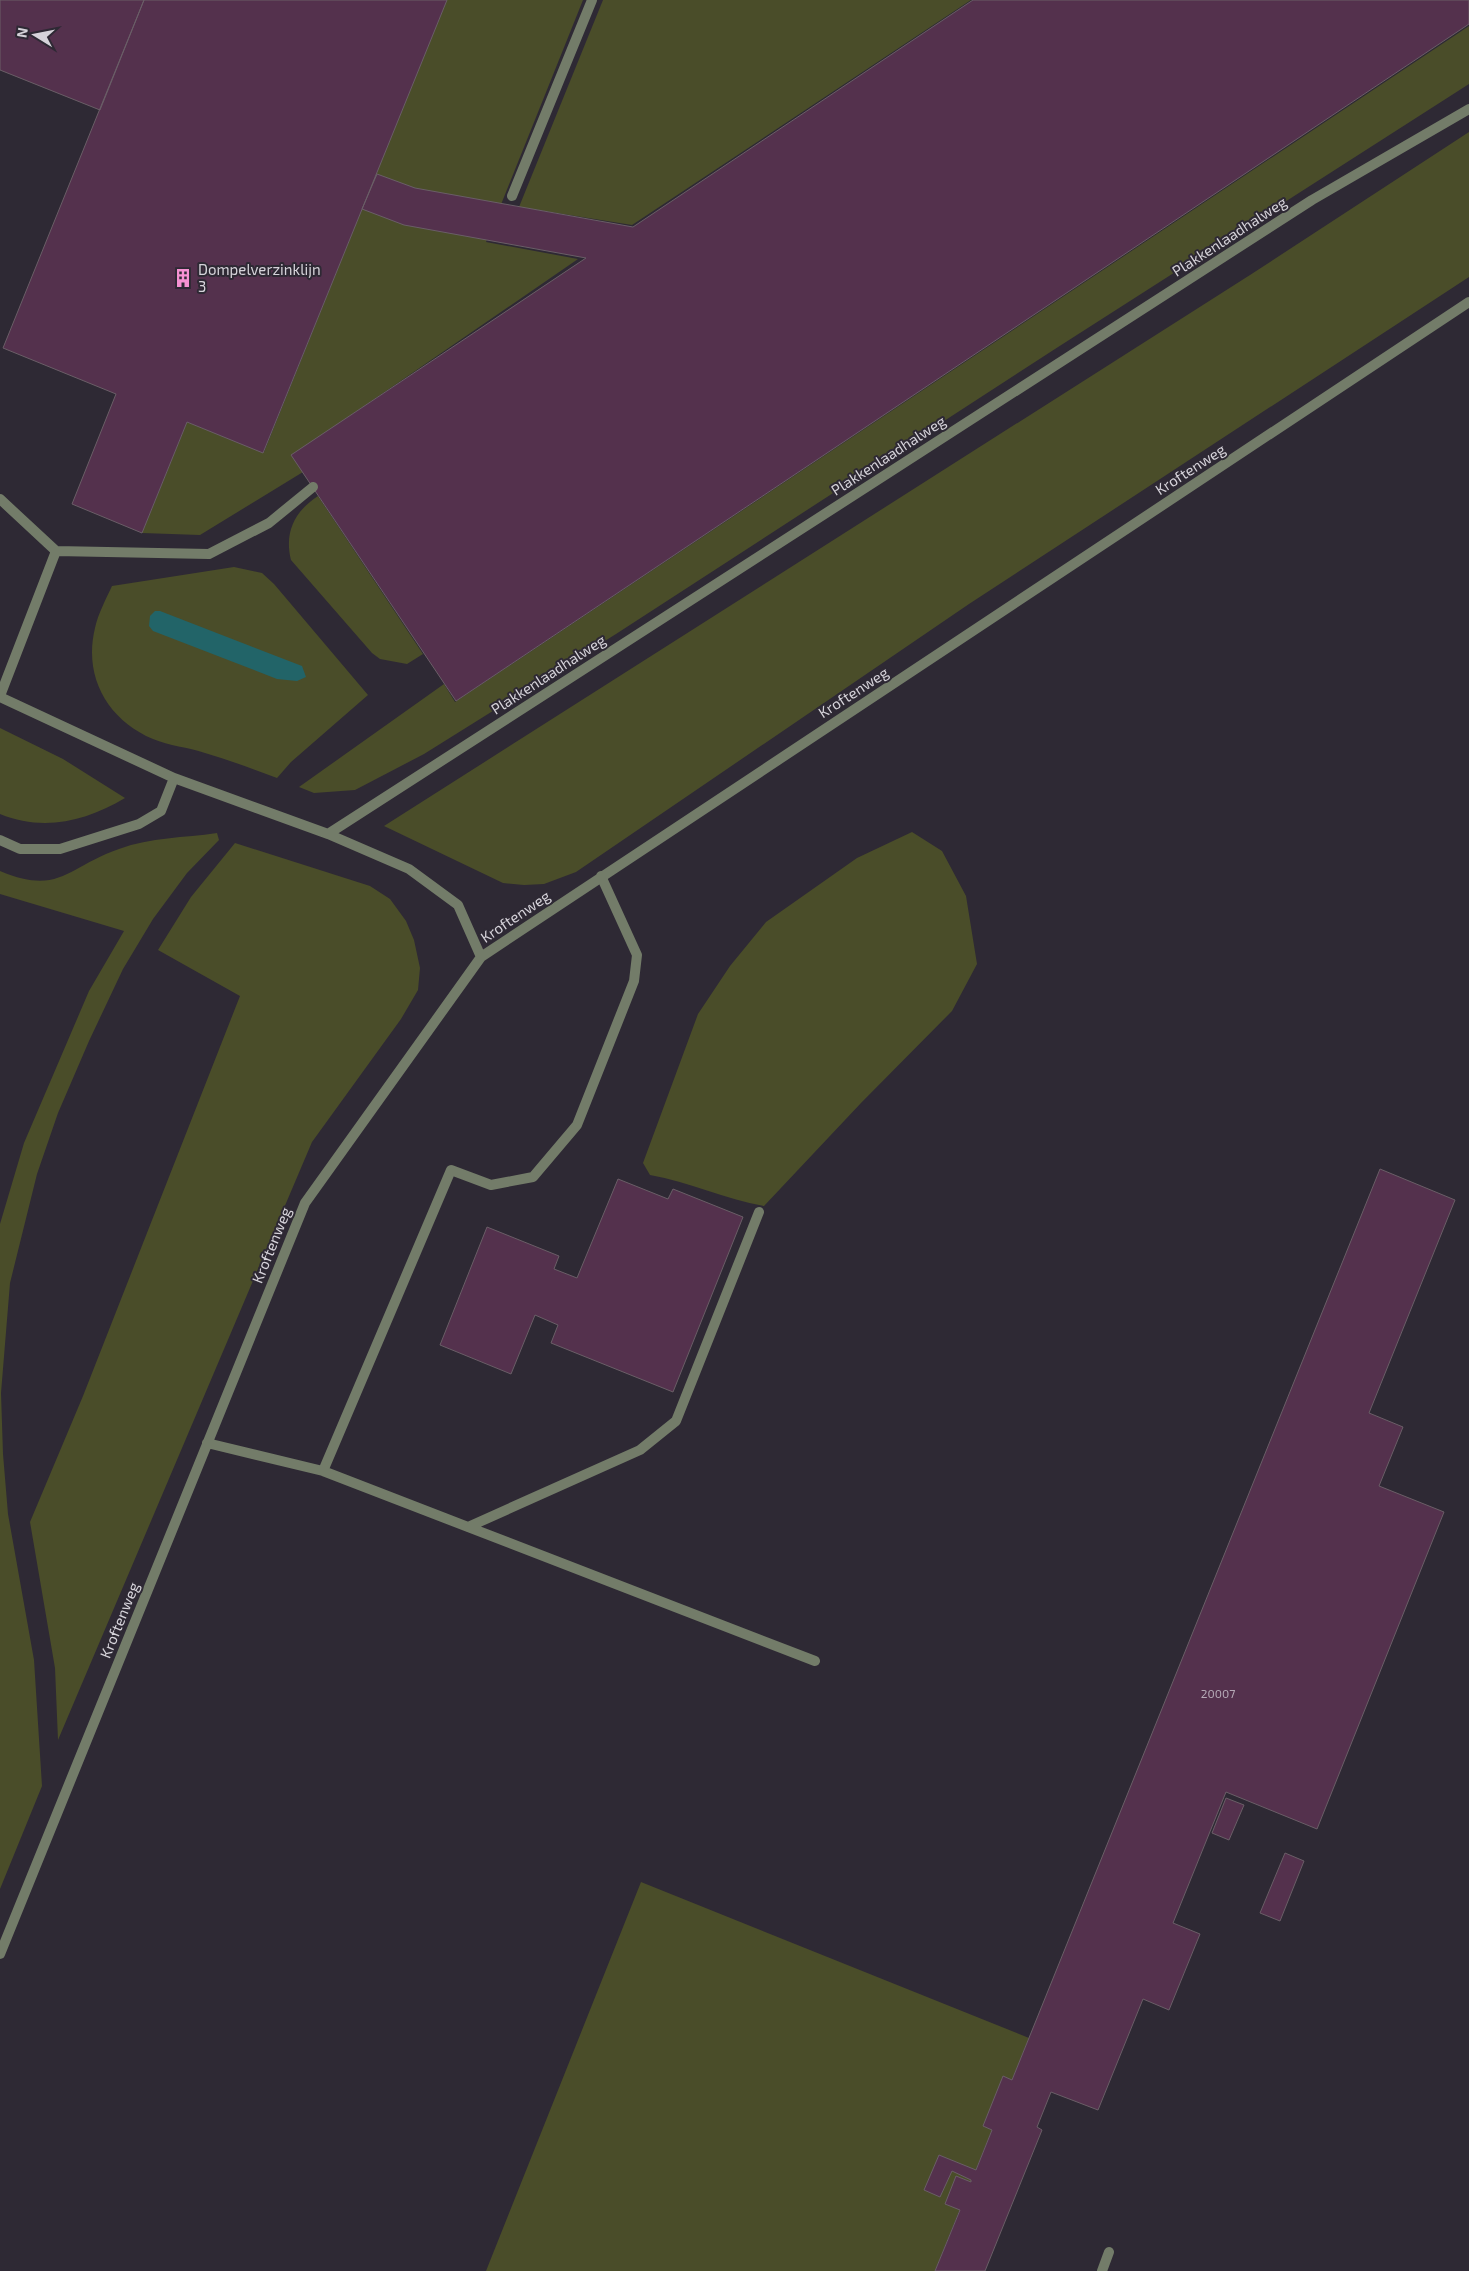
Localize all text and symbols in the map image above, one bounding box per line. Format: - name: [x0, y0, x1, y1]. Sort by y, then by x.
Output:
- north arrow: [10, 10, 60, 60]
- text: N: [12, 26, 31, 39]
- street label: Plakkenlaadhalweg: [1168, 192, 1290, 280]
- place label: Dompelverzinklijn 3: [198, 260, 321, 295]
- building icon: Dompelverzinklijn 3: [172, 267, 194, 289]
- street label: Plakkenlaadhalweg: [827, 411, 949, 499]
- street label: Kroftenweg: [1151, 439, 1229, 498]
- street label: Plakkenlaadhalweg: [487, 630, 609, 718]
- street label: Kroftenweg: [814, 662, 892, 721]
- street label: Kroftenweg: [477, 886, 554, 946]
- street label: Kroftenweg: [248, 1204, 295, 1286]
- street label: Kroftenweg: [96, 1579, 143, 1661]
- house number: 20007: [1201, 1686, 1235, 1700]

